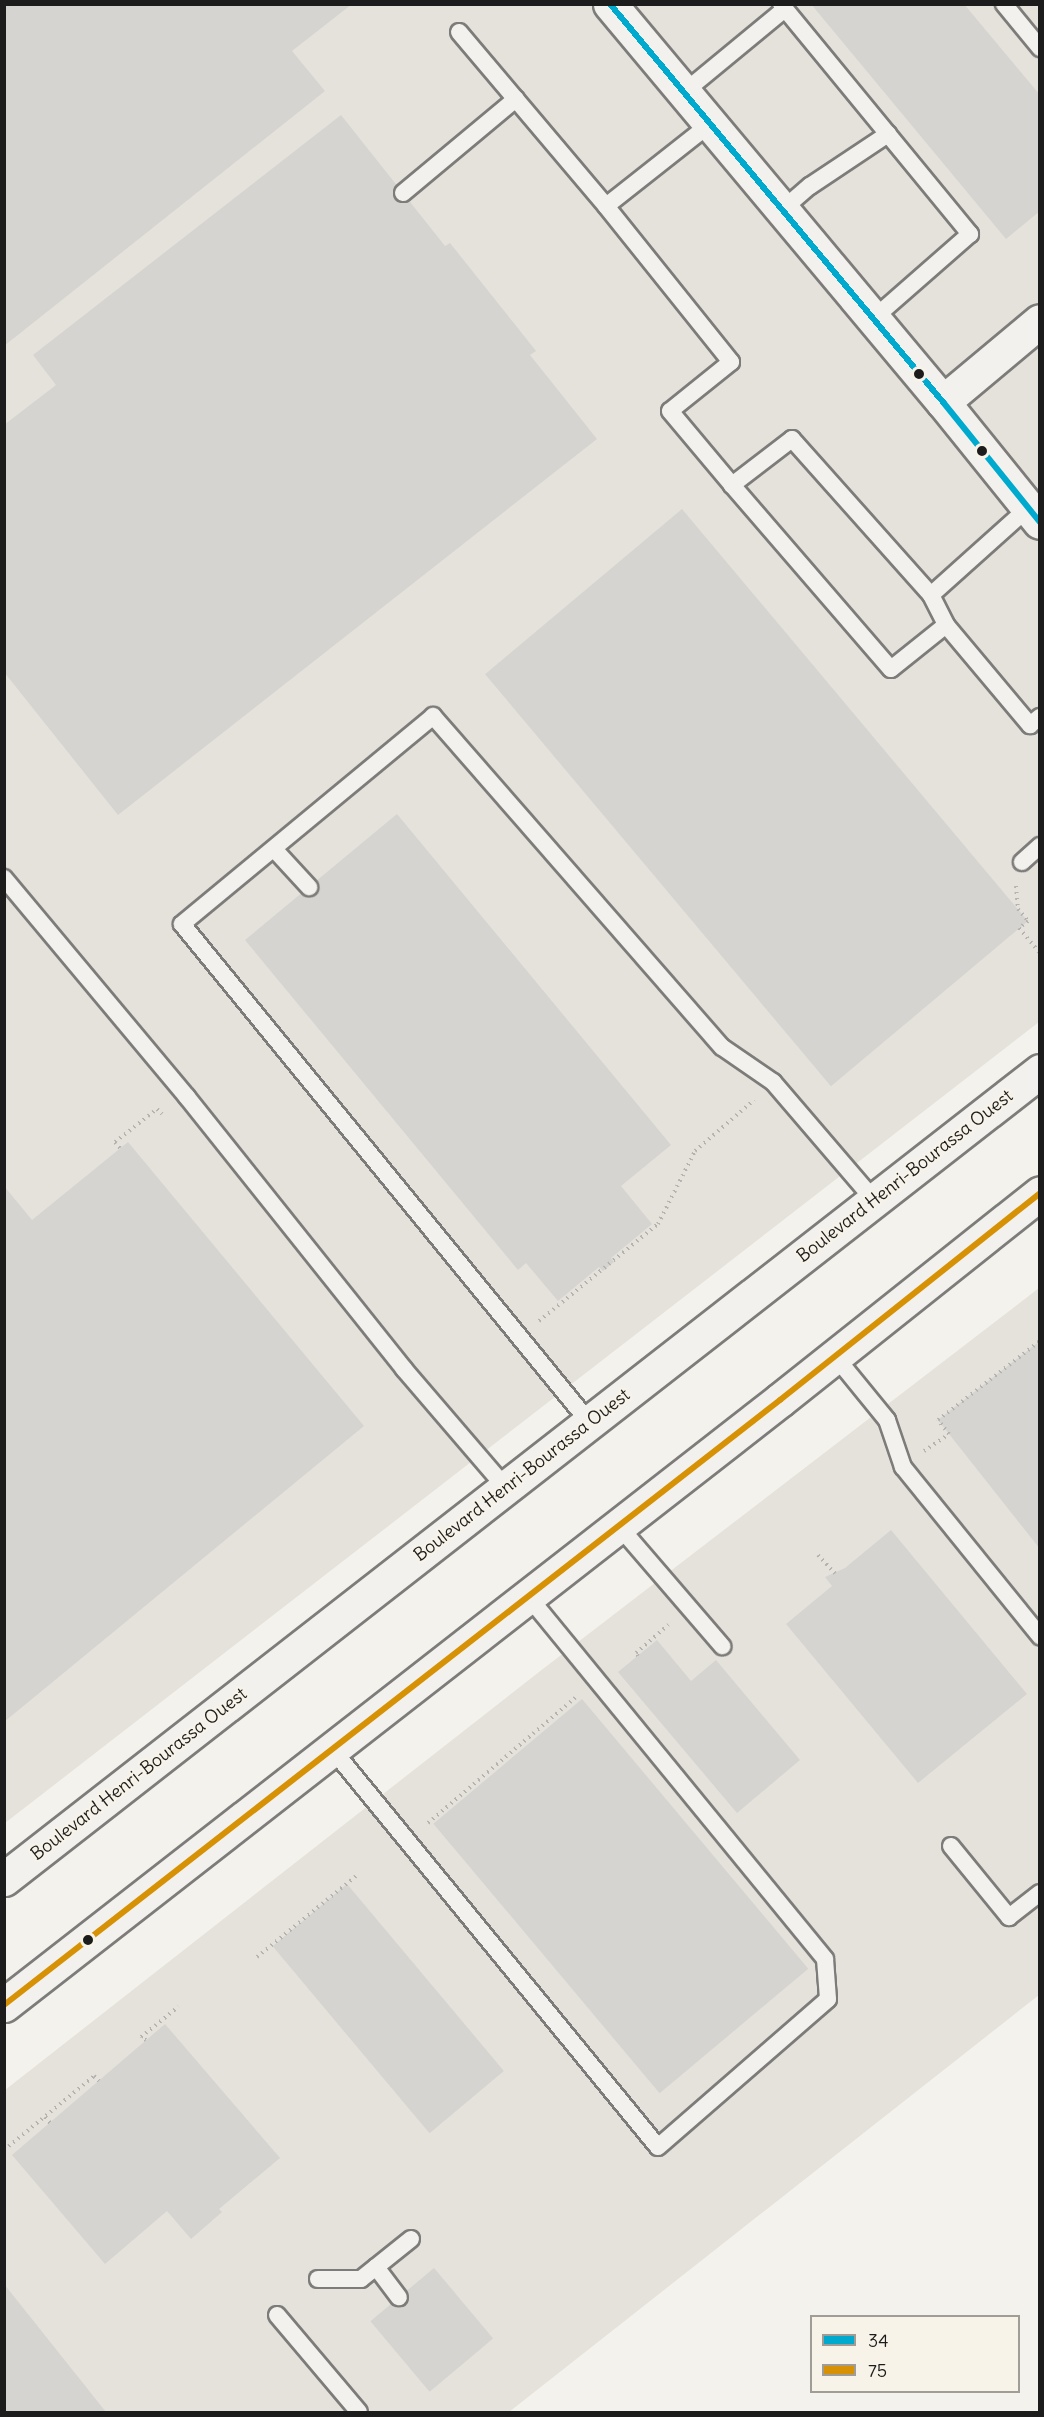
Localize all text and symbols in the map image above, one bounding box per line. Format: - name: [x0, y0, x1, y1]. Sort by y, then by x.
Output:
- unlabelled marker: [913, 368, 925, 380]
- unlabelled marker: [976, 445, 988, 457]
- street label: Boulevard Henri-Bourassa Ouest: [793, 1085, 1017, 1267]
- street label: Boulevard Henri-Bourassa Ouest: [410, 1384, 634, 1566]
- street label: Boulevard Henri-Bourassa Ouest: [27, 1683, 251, 1865]
- unlabelled marker: [82, 1934, 94, 1946]
- legend: [810, 2315, 1020, 2393]
- text: 34: [868, 2329, 889, 2352]
- text: 75: [868, 2359, 887, 2382]

